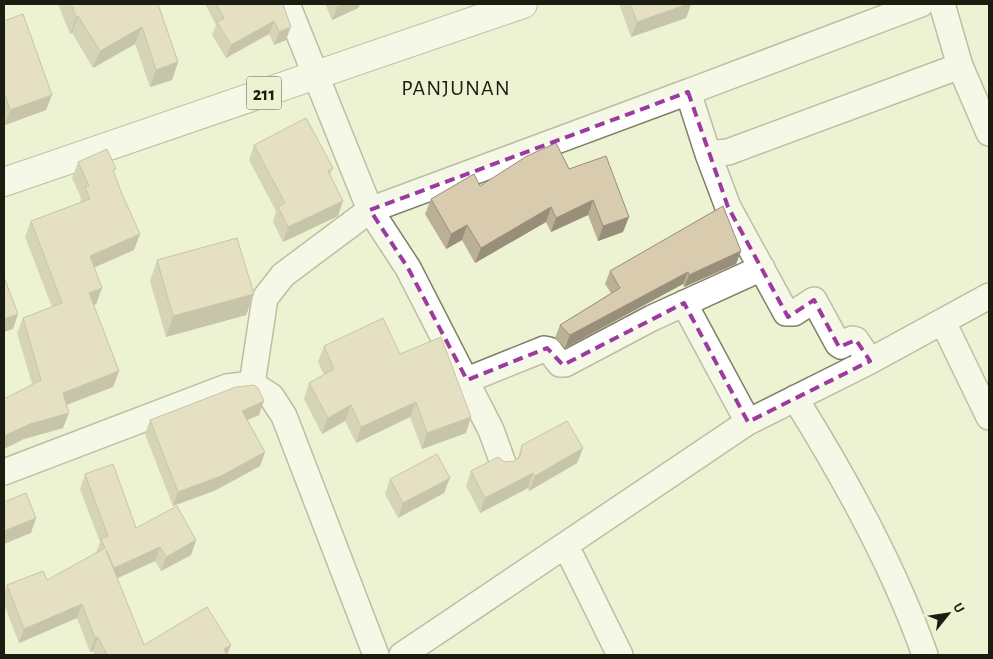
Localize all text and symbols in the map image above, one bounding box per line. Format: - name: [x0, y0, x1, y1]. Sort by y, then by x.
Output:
- road number: 211: [246, 76, 282, 110]
- district label: PANJUNAN: [401, 77, 511, 99]
- north arrow: [923, 589, 973, 639]
- text: U: [950, 601, 967, 615]

